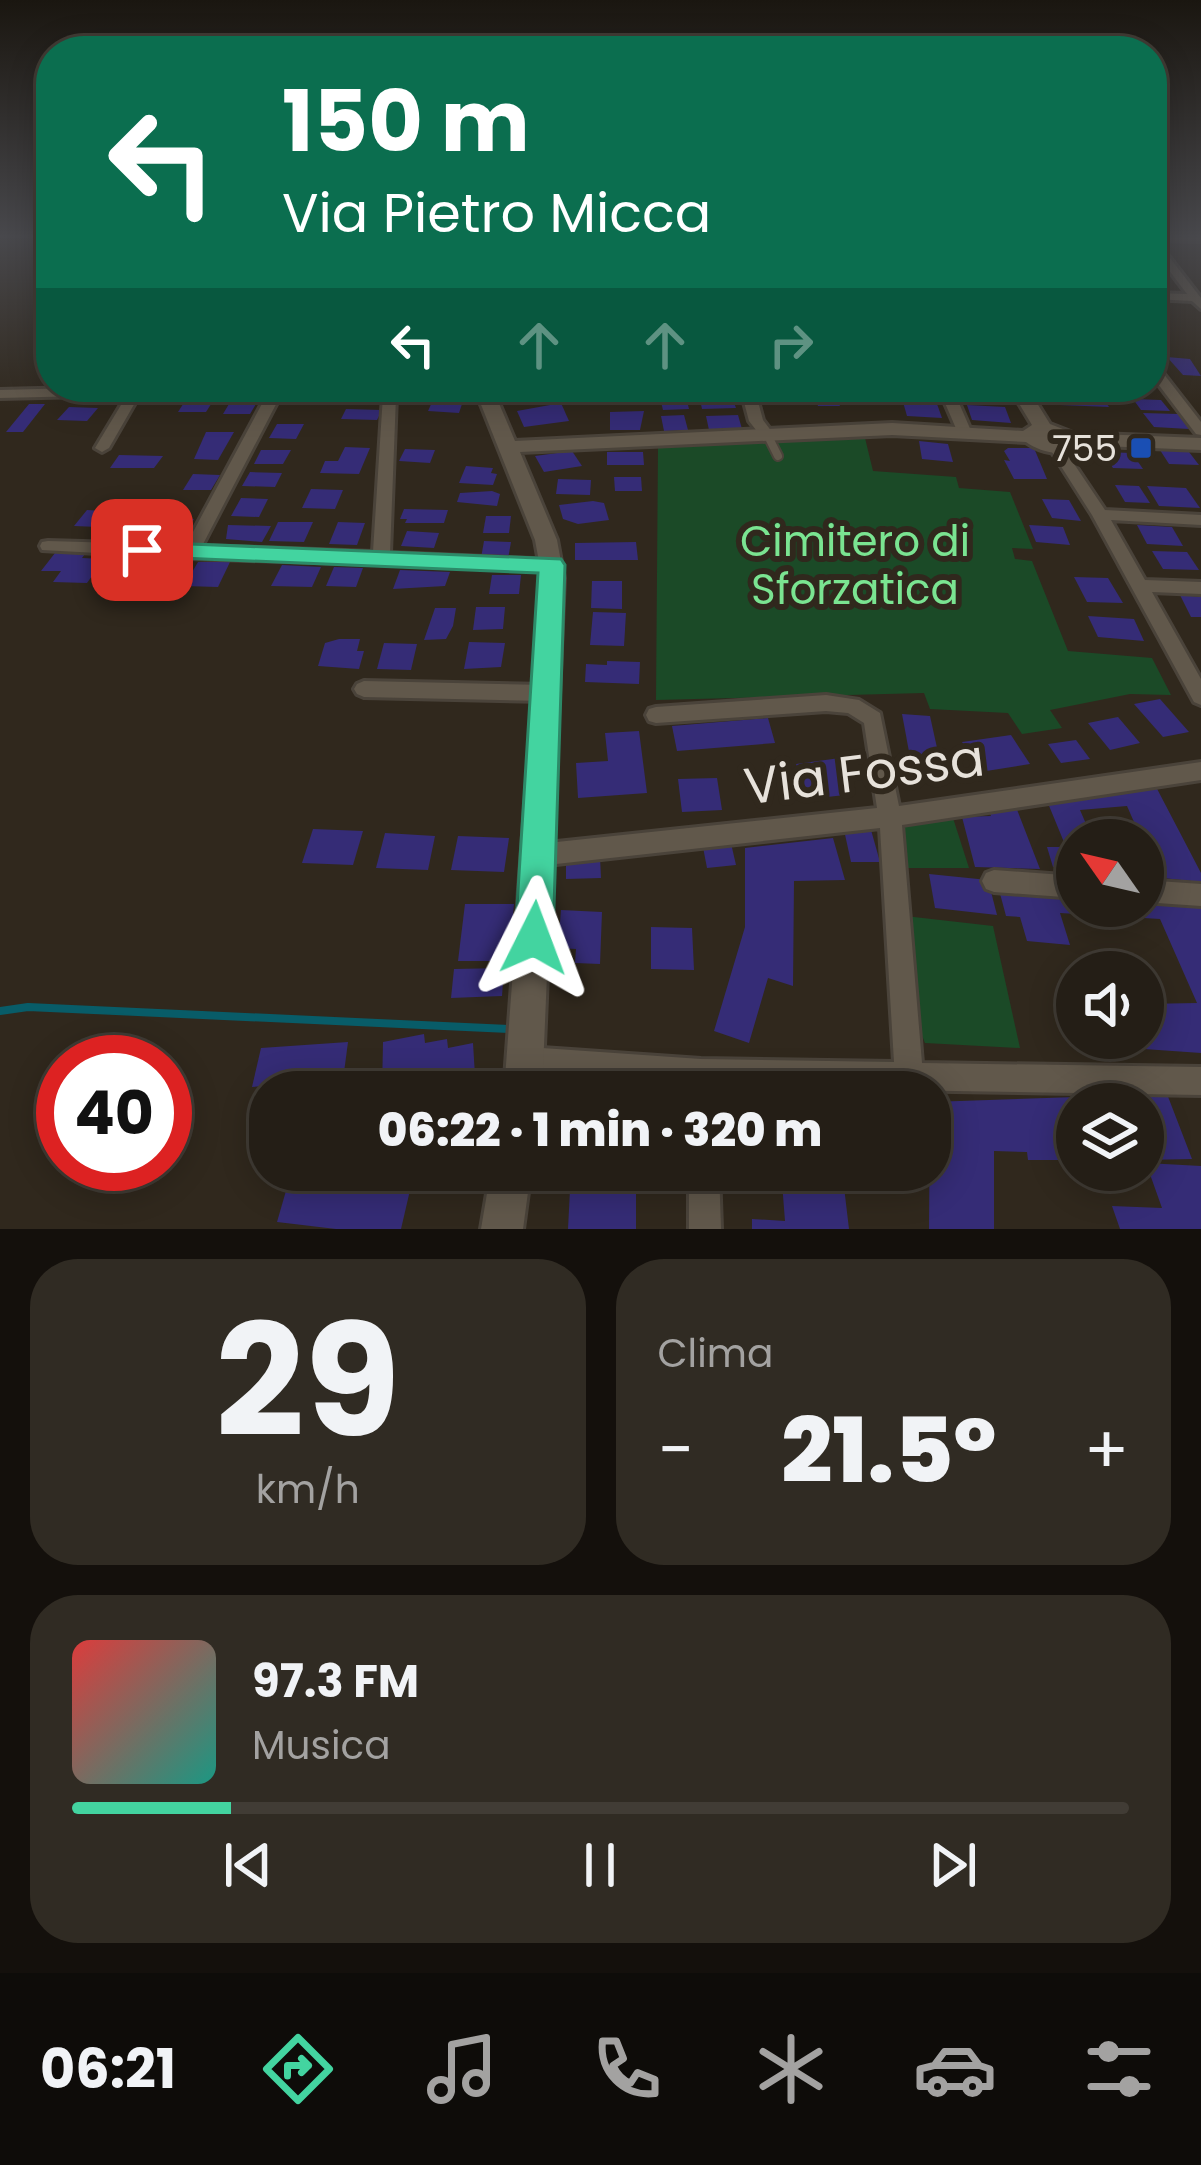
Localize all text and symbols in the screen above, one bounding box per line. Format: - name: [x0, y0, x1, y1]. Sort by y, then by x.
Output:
- text: 150 m: [282, 63, 530, 180]
- icon: left: [84, 84, 240, 240]
- text: Via Pietro Micca: [282, 175, 711, 251]
- icon: left: [380, 312, 446, 378]
- icon: ahead: [506, 312, 572, 378]
- icon: ahead: [632, 312, 698, 378]
- icon: right: [758, 312, 824, 378]
- place label: 755: [1052, 423, 1117, 474]
- marker: 755: [1128, 435, 1154, 461]
- pin: [91, 499, 193, 601]
- park label: Cimitero di Sforzatica: [740, 512, 970, 619]
- icon: arrive: [109, 517, 175, 583]
- street label: Via Fossa: [740, 722, 988, 822]
- north arrow: [1056, 819, 1164, 927]
- map controls: [1056, 819, 1164, 1191]
- position arrow: [471, 875, 597, 1001]
- button: sound: [1056, 951, 1164, 1059]
- speed limit sign: 40: [36, 1035, 192, 1191]
- button: layers: [1056, 1083, 1164, 1191]
- text: 06:22 · 1 min · 320 m: [378, 1099, 822, 1162]
- text: 29: [215, 1272, 400, 1491]
- text: Clima: [658, 1326, 773, 1381]
- text: 21.5°: [781, 1387, 997, 1514]
- text: −: [658, 1404, 694, 1496]
- text: +: [1084, 1404, 1129, 1496]
- text: km/h: [256, 1462, 360, 1517]
- text: 97.3 FM: [252, 1650, 419, 1713]
- text: Musica: [252, 1718, 391, 1773]
- icon: previous: [215, 1832, 281, 1898]
- icon: pause: [567, 1832, 633, 1898]
- icon: next: [920, 1832, 986, 1898]
- icon: directions: [256, 2027, 340, 2111]
- icon: music: [420, 2027, 504, 2111]
- icon: phone: [585, 2027, 669, 2111]
- icon: climate: [749, 2027, 833, 2111]
- icon: car: [913, 2027, 997, 2111]
- icon: filters: [1077, 2027, 1161, 2111]
- text: 06:21: [40, 2031, 176, 2107]

